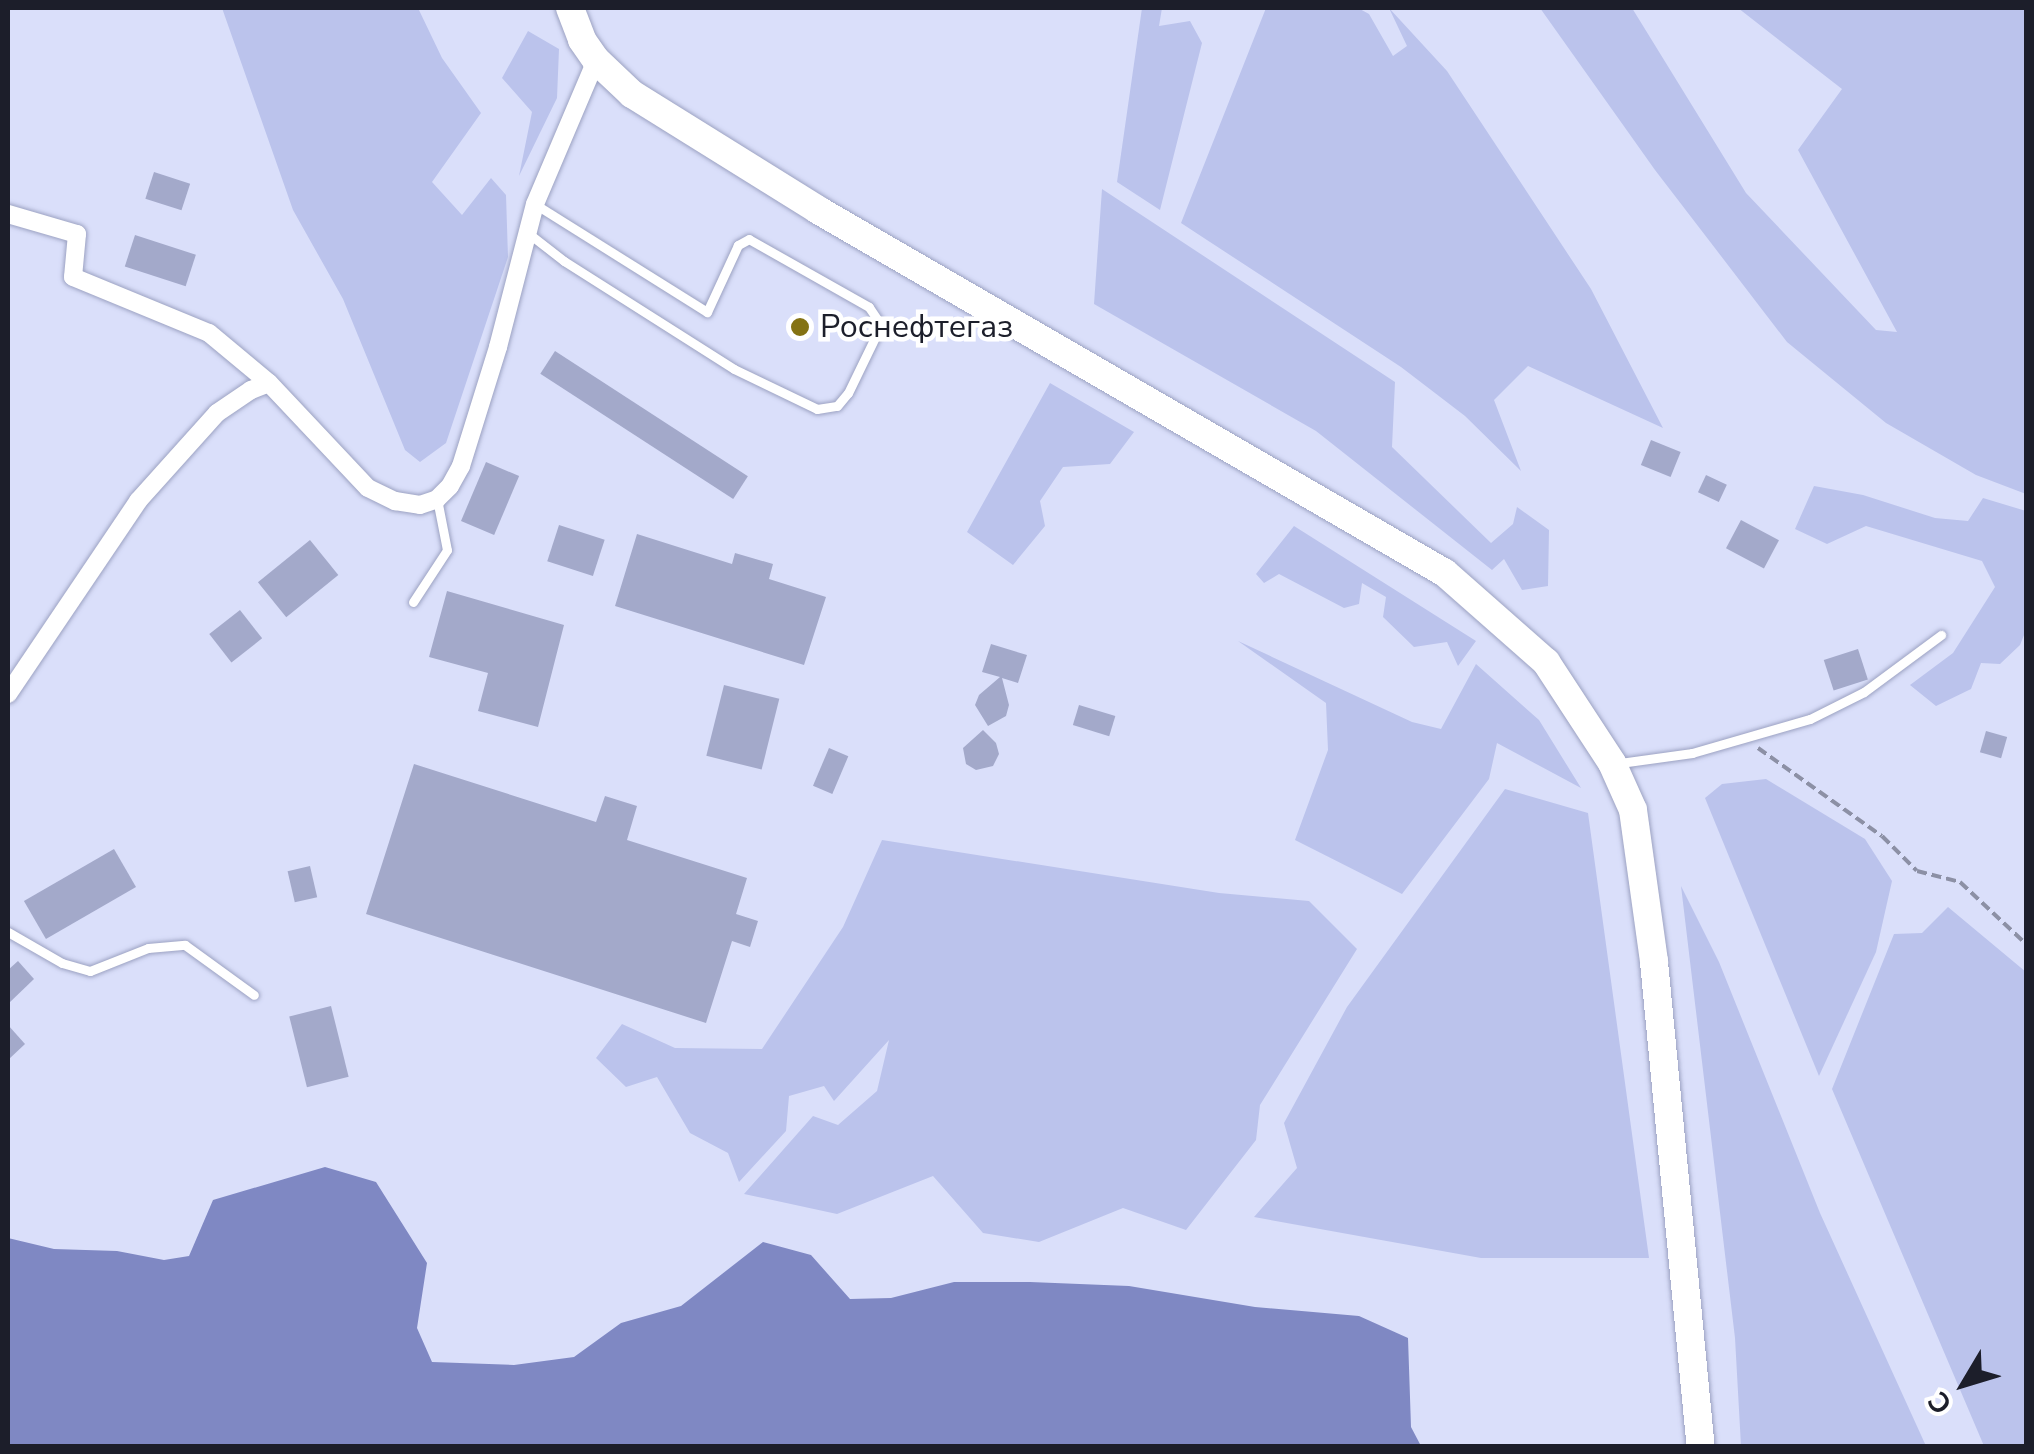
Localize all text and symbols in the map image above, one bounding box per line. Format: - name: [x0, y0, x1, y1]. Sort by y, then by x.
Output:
- place label: Роснефтегаз: [820, 308, 1013, 346]
- marker: Роснефтегаз: [789, 316, 811, 338]
- north arrow: [1914, 1334, 2014, 1434]
- text: С: [1920, 1383, 1961, 1422]

